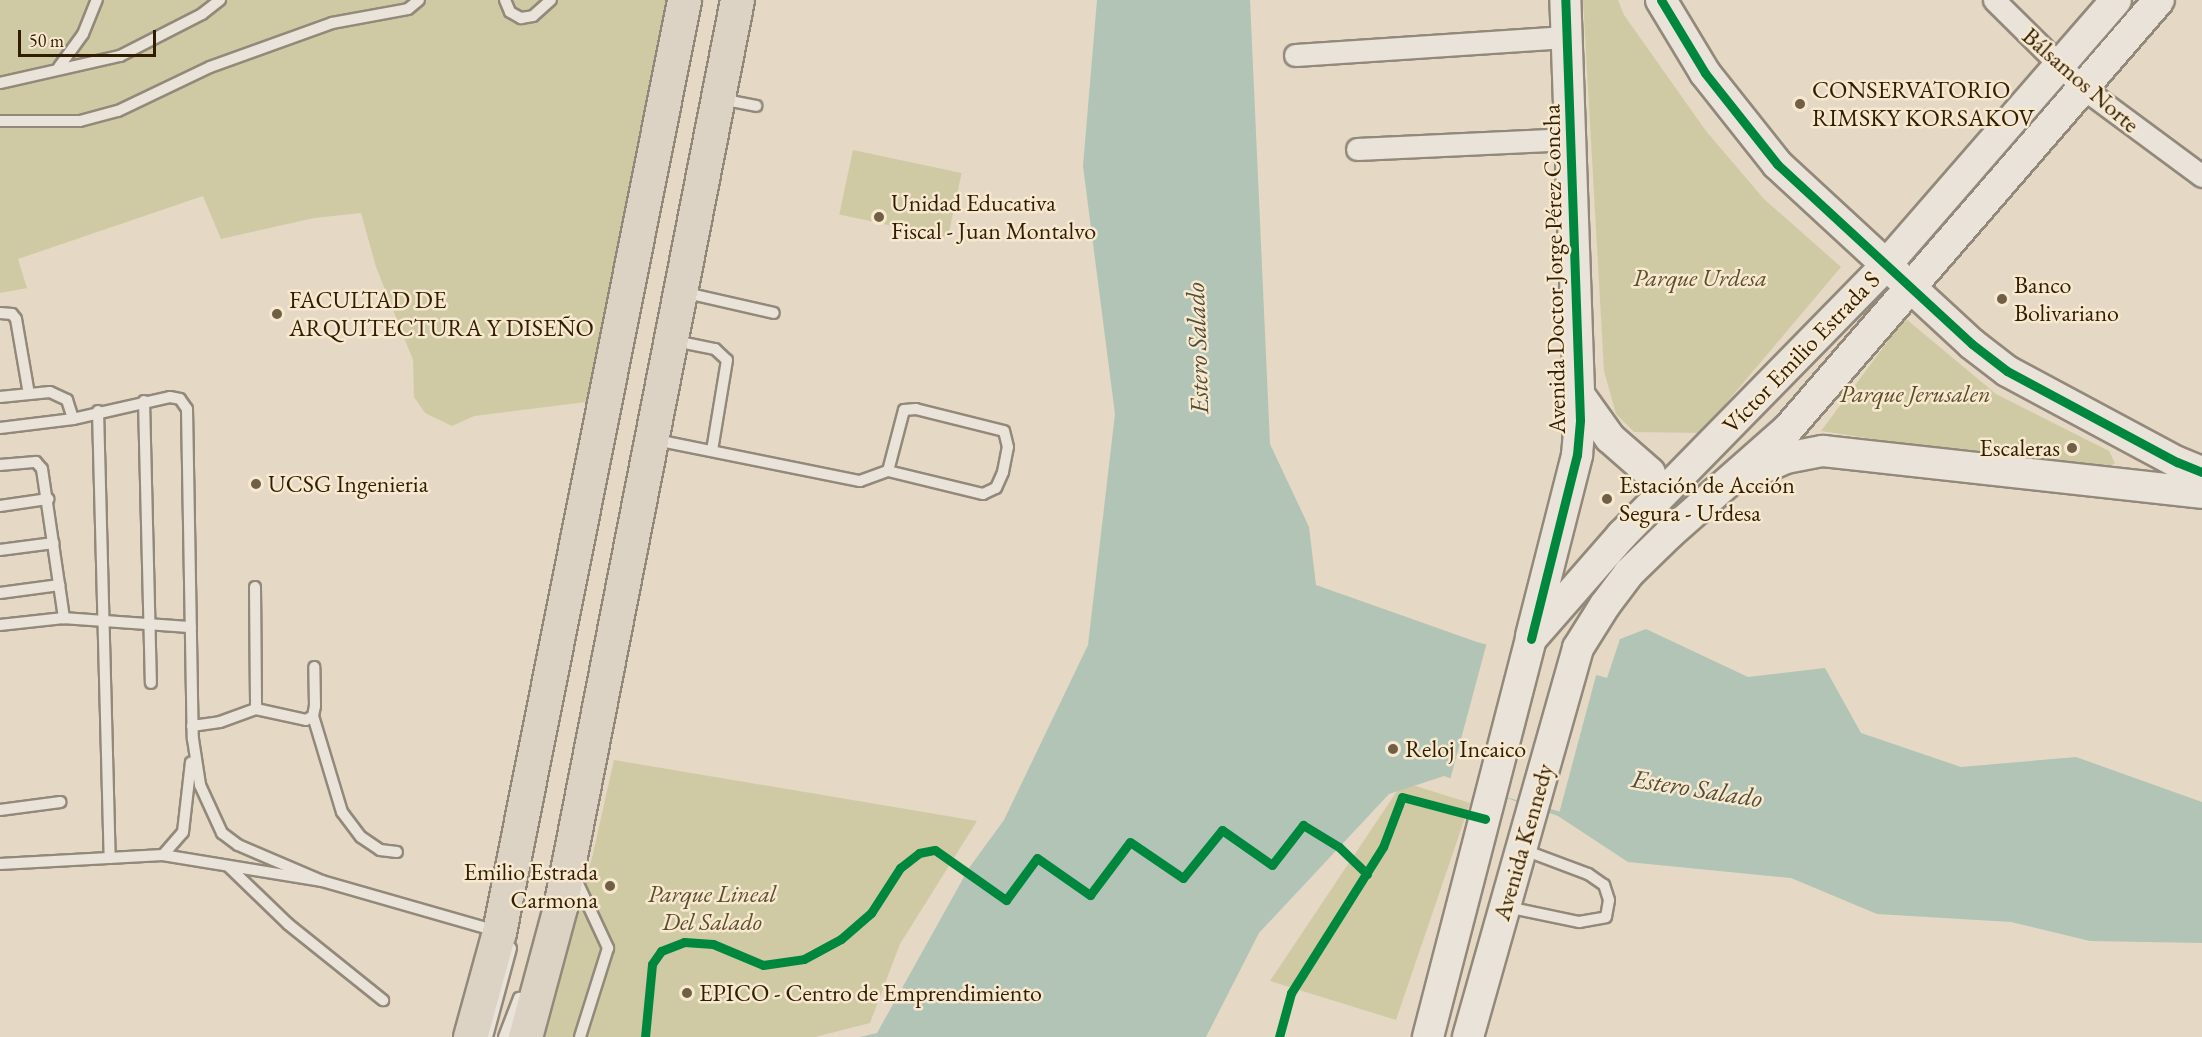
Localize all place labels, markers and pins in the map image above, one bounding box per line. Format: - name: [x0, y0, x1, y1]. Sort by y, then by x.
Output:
- place label: CONSERVATORIO RIMSKY KORSAKOV: [1812, 76, 2035, 132]
- marker: CONSERVATORIO RIMSKY KORSAKOV: [1793, 97, 1807, 111]
- place label: Unidad Educativa Fiscal - Juan Montalvo: [891, 189, 1096, 245]
- marker: Unidad Educativa Fiscal - Juan Montalvo: [872, 210, 886, 224]
- place label: Banco Bolivariano: [2014, 271, 2119, 327]
- place label: FACULTAD DE ARQUITECTURA Y DISEÑO: [289, 286, 594, 342]
- marker: Banco Bolivariano: [1995, 292, 2009, 306]
- marker: FACULTAD DE ARQUITECTURA Y DISEÑO: [270, 307, 284, 321]
- place label: Escaleras: [1979, 434, 2060, 462]
- marker: Escaleras: [2065, 441, 2079, 455]
- place label: UCSG Ingenieria: [268, 470, 428, 498]
- place label: Estación de Acción Segura - Urdesa: [1619, 471, 1795, 527]
- marker: UCSG Ingenieria: [249, 477, 263, 491]
- marker: Estación de Acción Segura - Urdesa: [1600, 492, 1614, 506]
- place label: Reloj Incaico: [1405, 735, 1526, 763]
- marker: Reloj Incaico: [1386, 742, 1400, 756]
- place label: Emilio Estrada Carmona: [463, 858, 598, 914]
- marker: Emilio Estrada Carmona: [603, 879, 617, 893]
- place label: EPICO - Centro de Emprendimiento: [699, 979, 1042, 1007]
- marker: EPICO - Centro de Emprendimiento: [680, 986, 694, 1000]

